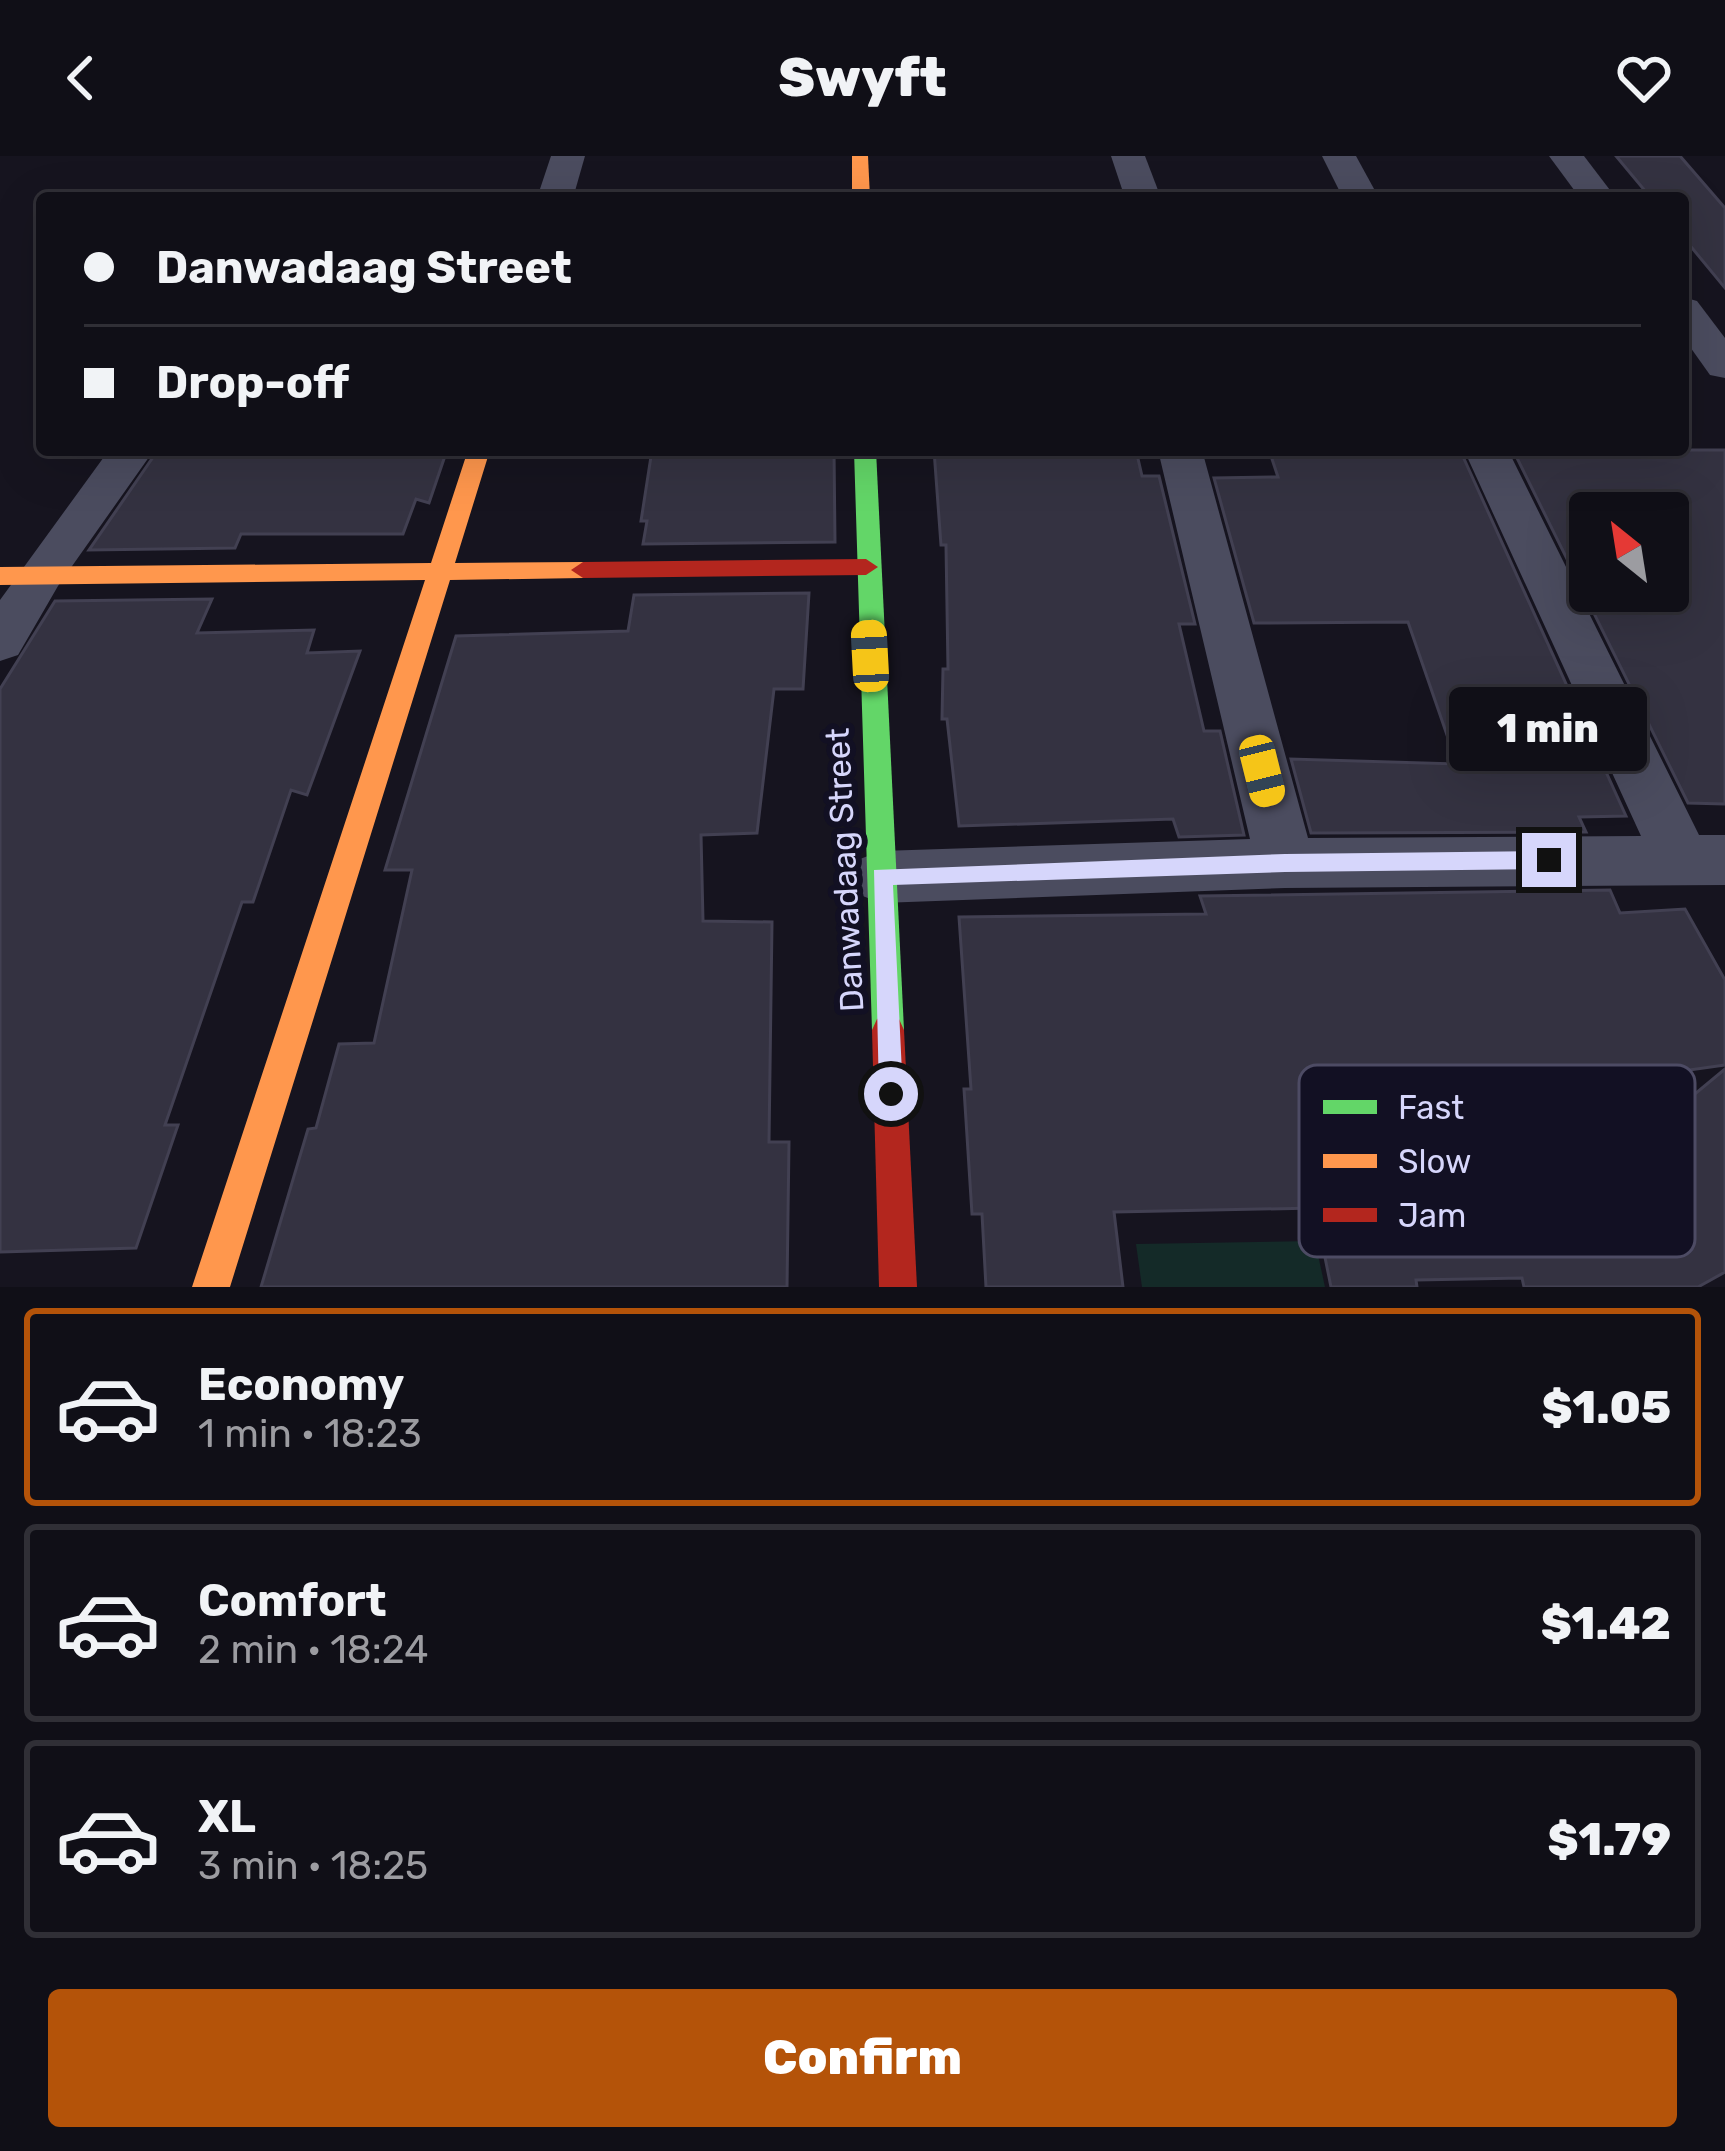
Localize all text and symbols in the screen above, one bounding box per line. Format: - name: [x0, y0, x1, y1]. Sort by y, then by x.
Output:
- icon: back: [48, 45, 114, 111]
- icon: heart: [1611, 45, 1677, 111]
- text: Swyft: [778, 46, 947, 110]
- text: Danwadaag Street: [156, 241, 572, 294]
- text: Drop-off: [156, 356, 349, 409]
- north arrow: [1569, 492, 1689, 612]
- map controls: [1569, 492, 1689, 612]
- car: [850, 619, 890, 693]
- callout: 1 min: [1450, 686, 1648, 770]
- text: 1 min: [1497, 706, 1599, 752]
- street label: Danwadaag Street: [818, 727, 871, 1013]
- car: [1236, 732, 1288, 810]
- route end: [1522, 833, 1576, 887]
- legend: [1299, 1065, 1695, 1257]
- route start: [864, 1067, 918, 1121]
- text: Fast: [1398, 1088, 1464, 1127]
- text: Slow: [1398, 1142, 1472, 1181]
- text: Jam: [1398, 1196, 1466, 1235]
- icon: car: [54, 1353, 162, 1461]
- text: Economy: [198, 1358, 404, 1411]
- text: $1.05: [1542, 1381, 1671, 1434]
- text: 1 min · 18:23: [198, 1411, 422, 1457]
- icon: car: [54, 1569, 162, 1677]
- text: Comfort: [198, 1574, 387, 1627]
- text: $1.42: [1541, 1597, 1671, 1650]
- text: 2 min · 18:24: [198, 1627, 428, 1673]
- icon: car: [54, 1785, 162, 1893]
- text: XL: [198, 1790, 256, 1843]
- text: $1.79: [1548, 1813, 1671, 1866]
- text: 3 min · 18:25: [198, 1843, 428, 1889]
- button: Confirm: [48, 1989, 1677, 2127]

